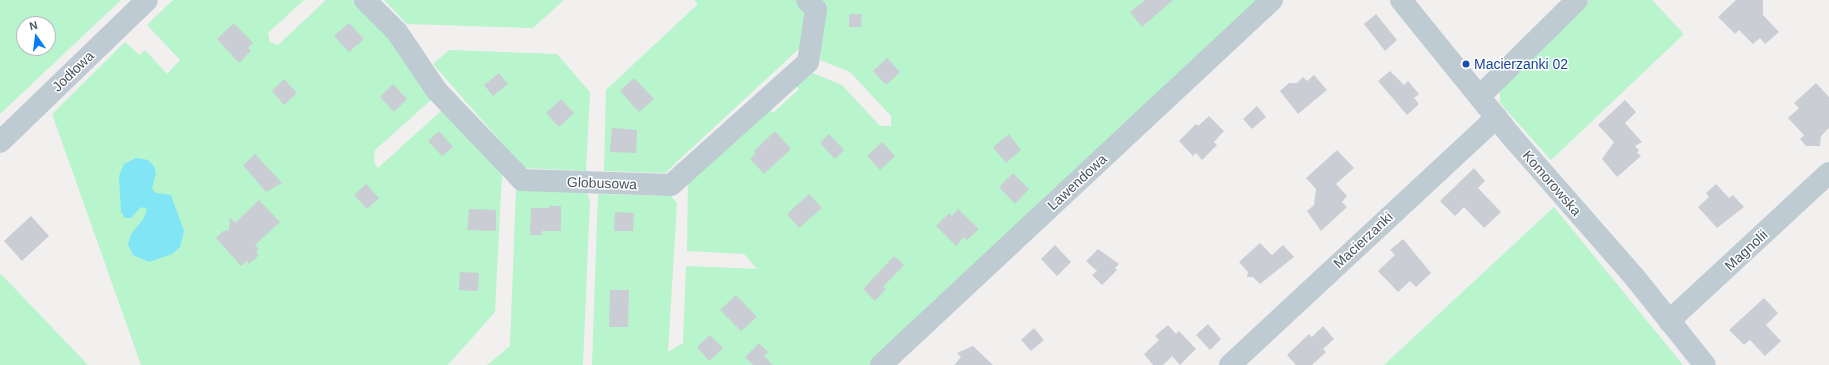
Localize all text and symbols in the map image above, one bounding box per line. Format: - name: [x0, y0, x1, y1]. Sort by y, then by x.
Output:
- north arrow: [16, 16, 56, 56]
- text: N: [28, 19, 39, 32]
- street label: Jodłowa: [49, 47, 97, 95]
- place label: Macierzanki 02: [1474, 56, 1568, 72]
- marker: Macierzanki 02: [1461, 59, 1471, 69]
- street label: Komorowska: [1519, 147, 1585, 219]
- street label: Lawendowa: [1044, 150, 1110, 214]
- street label: Globusowa: [567, 173, 637, 193]
- street label: Macierzanki: [1330, 208, 1396, 272]
- street label: Magnolii: [1721, 226, 1771, 274]

